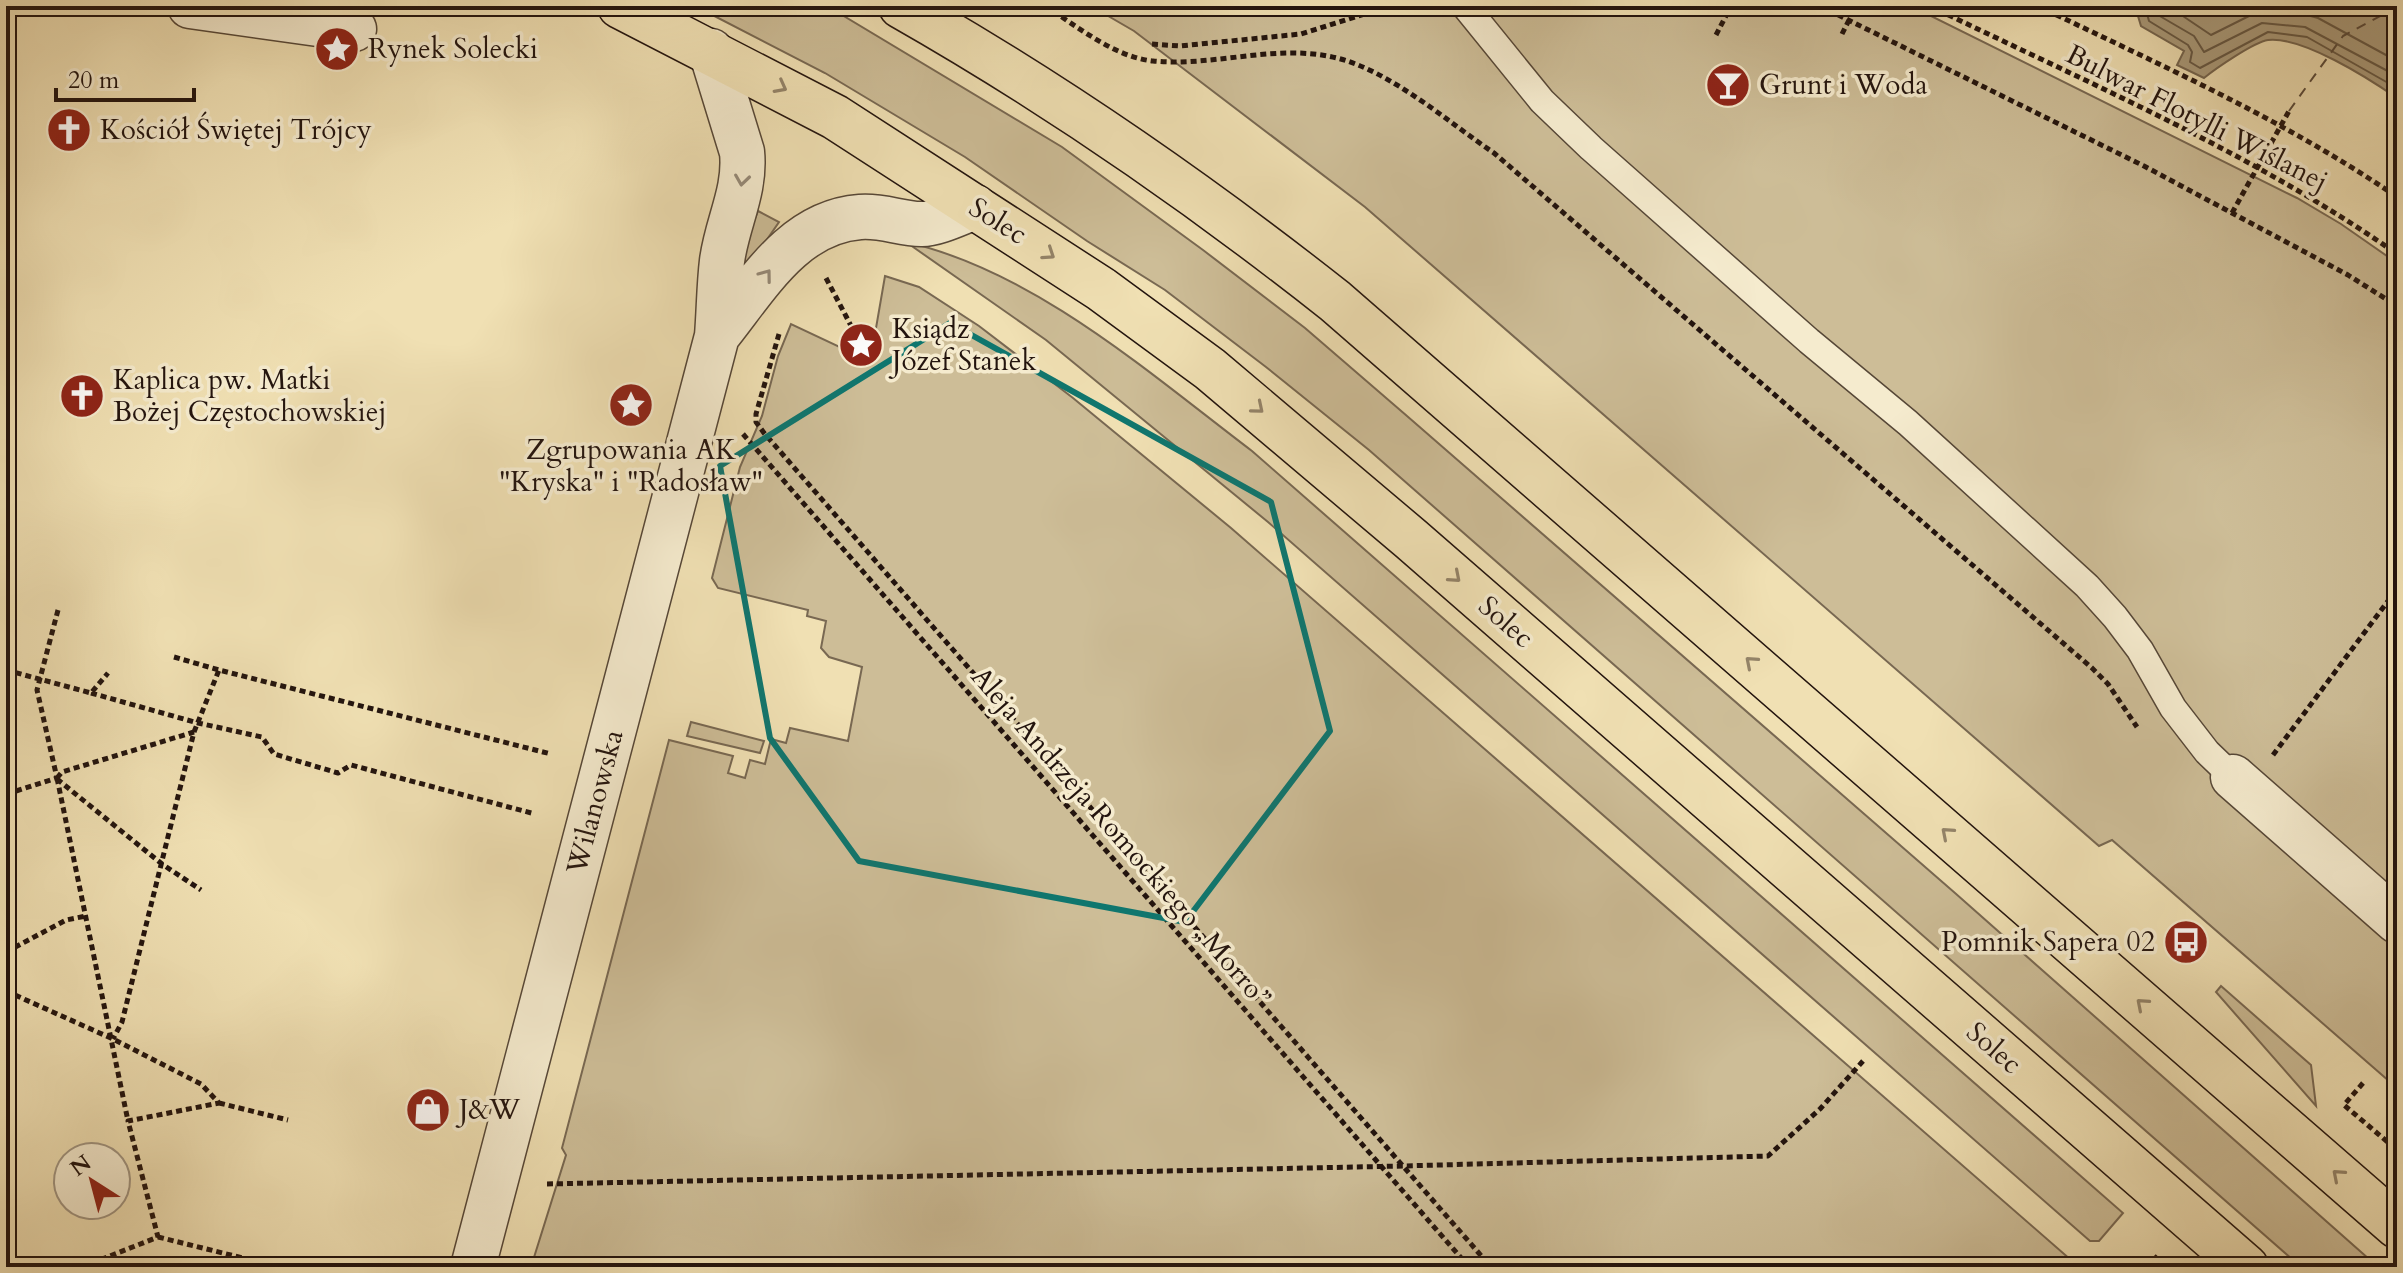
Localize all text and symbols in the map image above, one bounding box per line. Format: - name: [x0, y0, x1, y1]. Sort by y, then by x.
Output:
- place icon: Rynek Solecki: [313, 25, 361, 73]
- place label: Rynek Solecki: [368, 30, 538, 68]
- street label: Bulwar Flotylli Wiślanej: [2060, 35, 2334, 201]
- scale bar: [56, 52, 194, 102]
- bar icon: Grunt i Woda: [1704, 61, 1752, 109]
- text: 20 m: [68, 64, 120, 97]
- place label: Grunt i Woda: [1759, 66, 1927, 104]
- one-way arrow: [772, 77, 787, 92]
- church icon: Kościół Świętej Trójcy: [45, 106, 93, 154]
- place label: Kościół Świętej Trójcy: [100, 111, 372, 149]
- one-way arrow: [734, 174, 751, 187]
- street label: Solec: [962, 189, 1034, 253]
- one-way arrow: [1040, 244, 1054, 259]
- one-way arrow: [756, 270, 771, 284]
- place label: Ksiądz Józef Stanek: [888, 310, 1036, 380]
- place icon: Ksiądz Józef Stanek: [837, 321, 885, 369]
- place label: Kaplica pw. Matki Bożej Częstochowskiej: [113, 361, 386, 431]
- church icon: Kaplica pw. Matki Bożej Częstochowskiej: [58, 372, 106, 420]
- place icon: Zgrupowania AK "Kryska" i "Radosław": [607, 381, 655, 429]
- one-way arrow: [1249, 398, 1263, 413]
- place label: Zgrupowania AK "Kryska" i "Radosław": [499, 431, 763, 501]
- one-way arrow: [1446, 568, 1461, 582]
- street label: Solec: [1470, 587, 1542, 657]
- one-way arrow: [1745, 657, 1760, 672]
- street label: Aleja Andrzeja Romockiego „Morro”: [962, 659, 1280, 1015]
- street label: Wilanowska: [557, 726, 633, 879]
- one-way arrow: [1941, 828, 1956, 843]
- bus stop icon: Pomnik Sapera 02: [2162, 918, 2210, 966]
- place label: Pomnik Sapera 02: [1941, 923, 2155, 961]
- one-way arrow: [2137, 999, 2152, 1014]
- street label: Solec: [1958, 1013, 2030, 1083]
- shop icon: J&W: [404, 1086, 452, 1134]
- place label: J&W: [455, 1091, 520, 1129]
- north arrow: [52, 1141, 132, 1221]
- text: N: [64, 1148, 97, 1183]
- one-way arrow: [2333, 1170, 2348, 1185]

